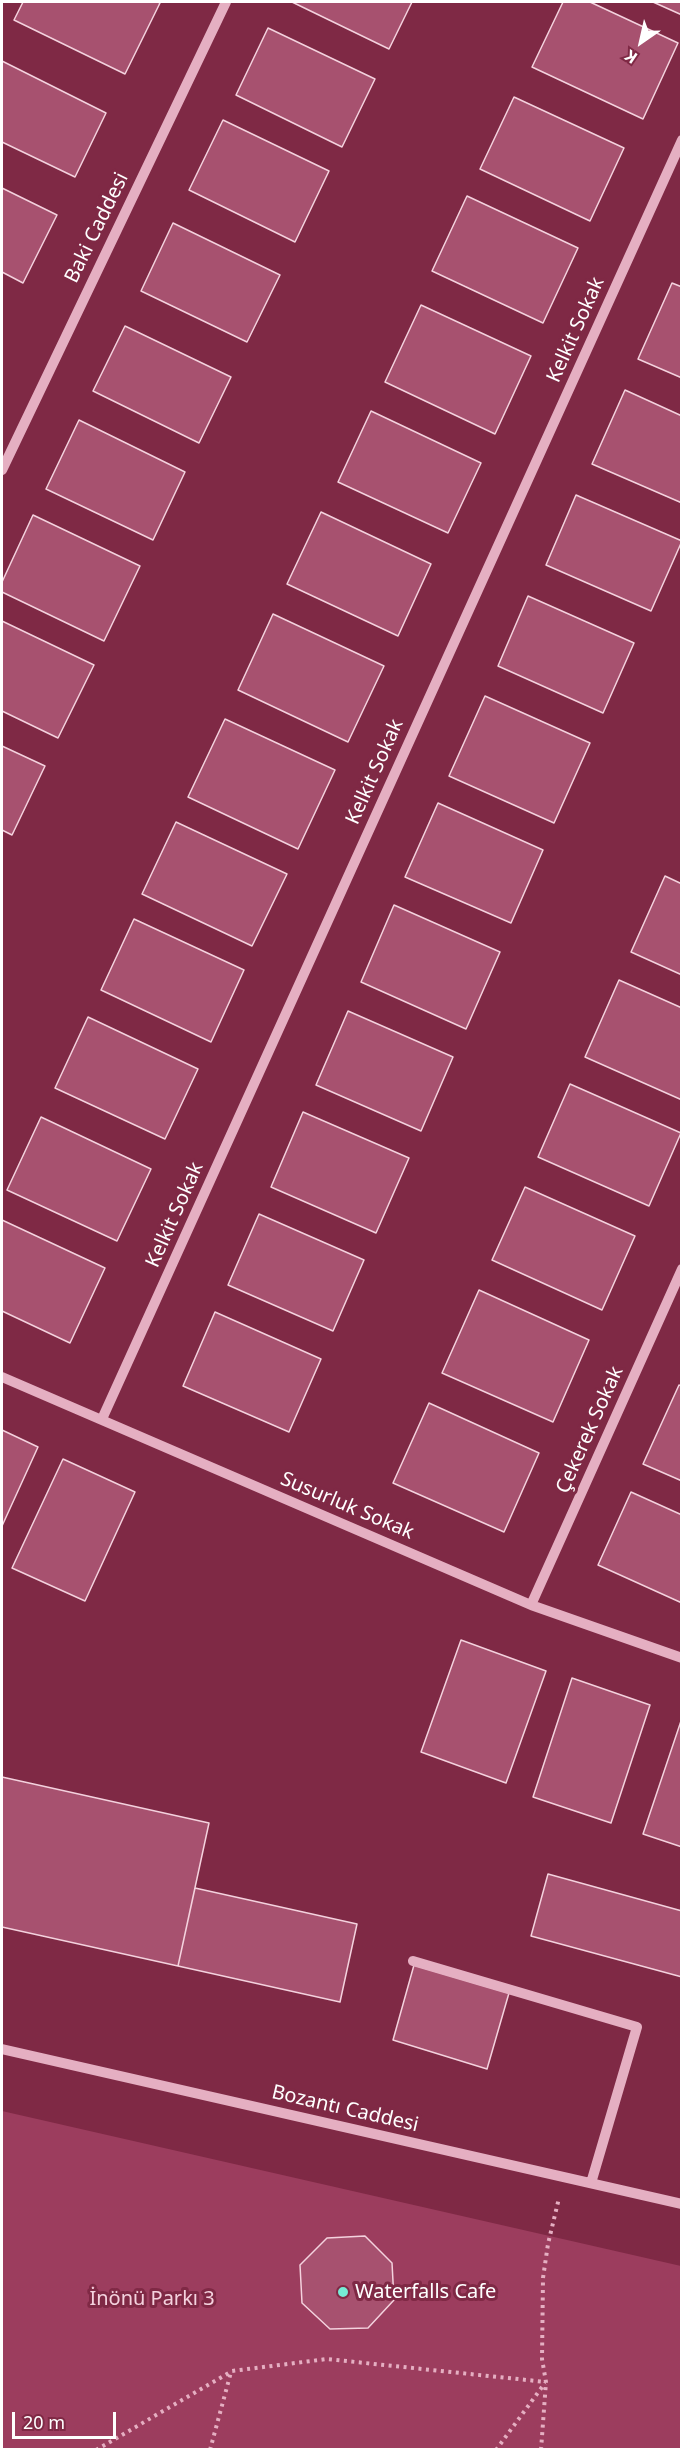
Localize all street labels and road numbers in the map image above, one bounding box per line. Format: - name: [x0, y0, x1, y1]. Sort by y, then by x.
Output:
- street label: Baki Caddesi: [60, 169, 134, 287]
- street label: Kelkit Sokak: [542, 274, 610, 386]
- street label: Kelkit Sokak: [341, 716, 409, 828]
- street label: Kelkit Sokak: [141, 1159, 209, 1271]
- street label: Çekerek Sokak: [551, 1363, 629, 1497]
- street label: Susurluk Sokak: [277, 1467, 417, 1545]
- street label: Bozantı Caddesi: [269, 2080, 421, 2138]

